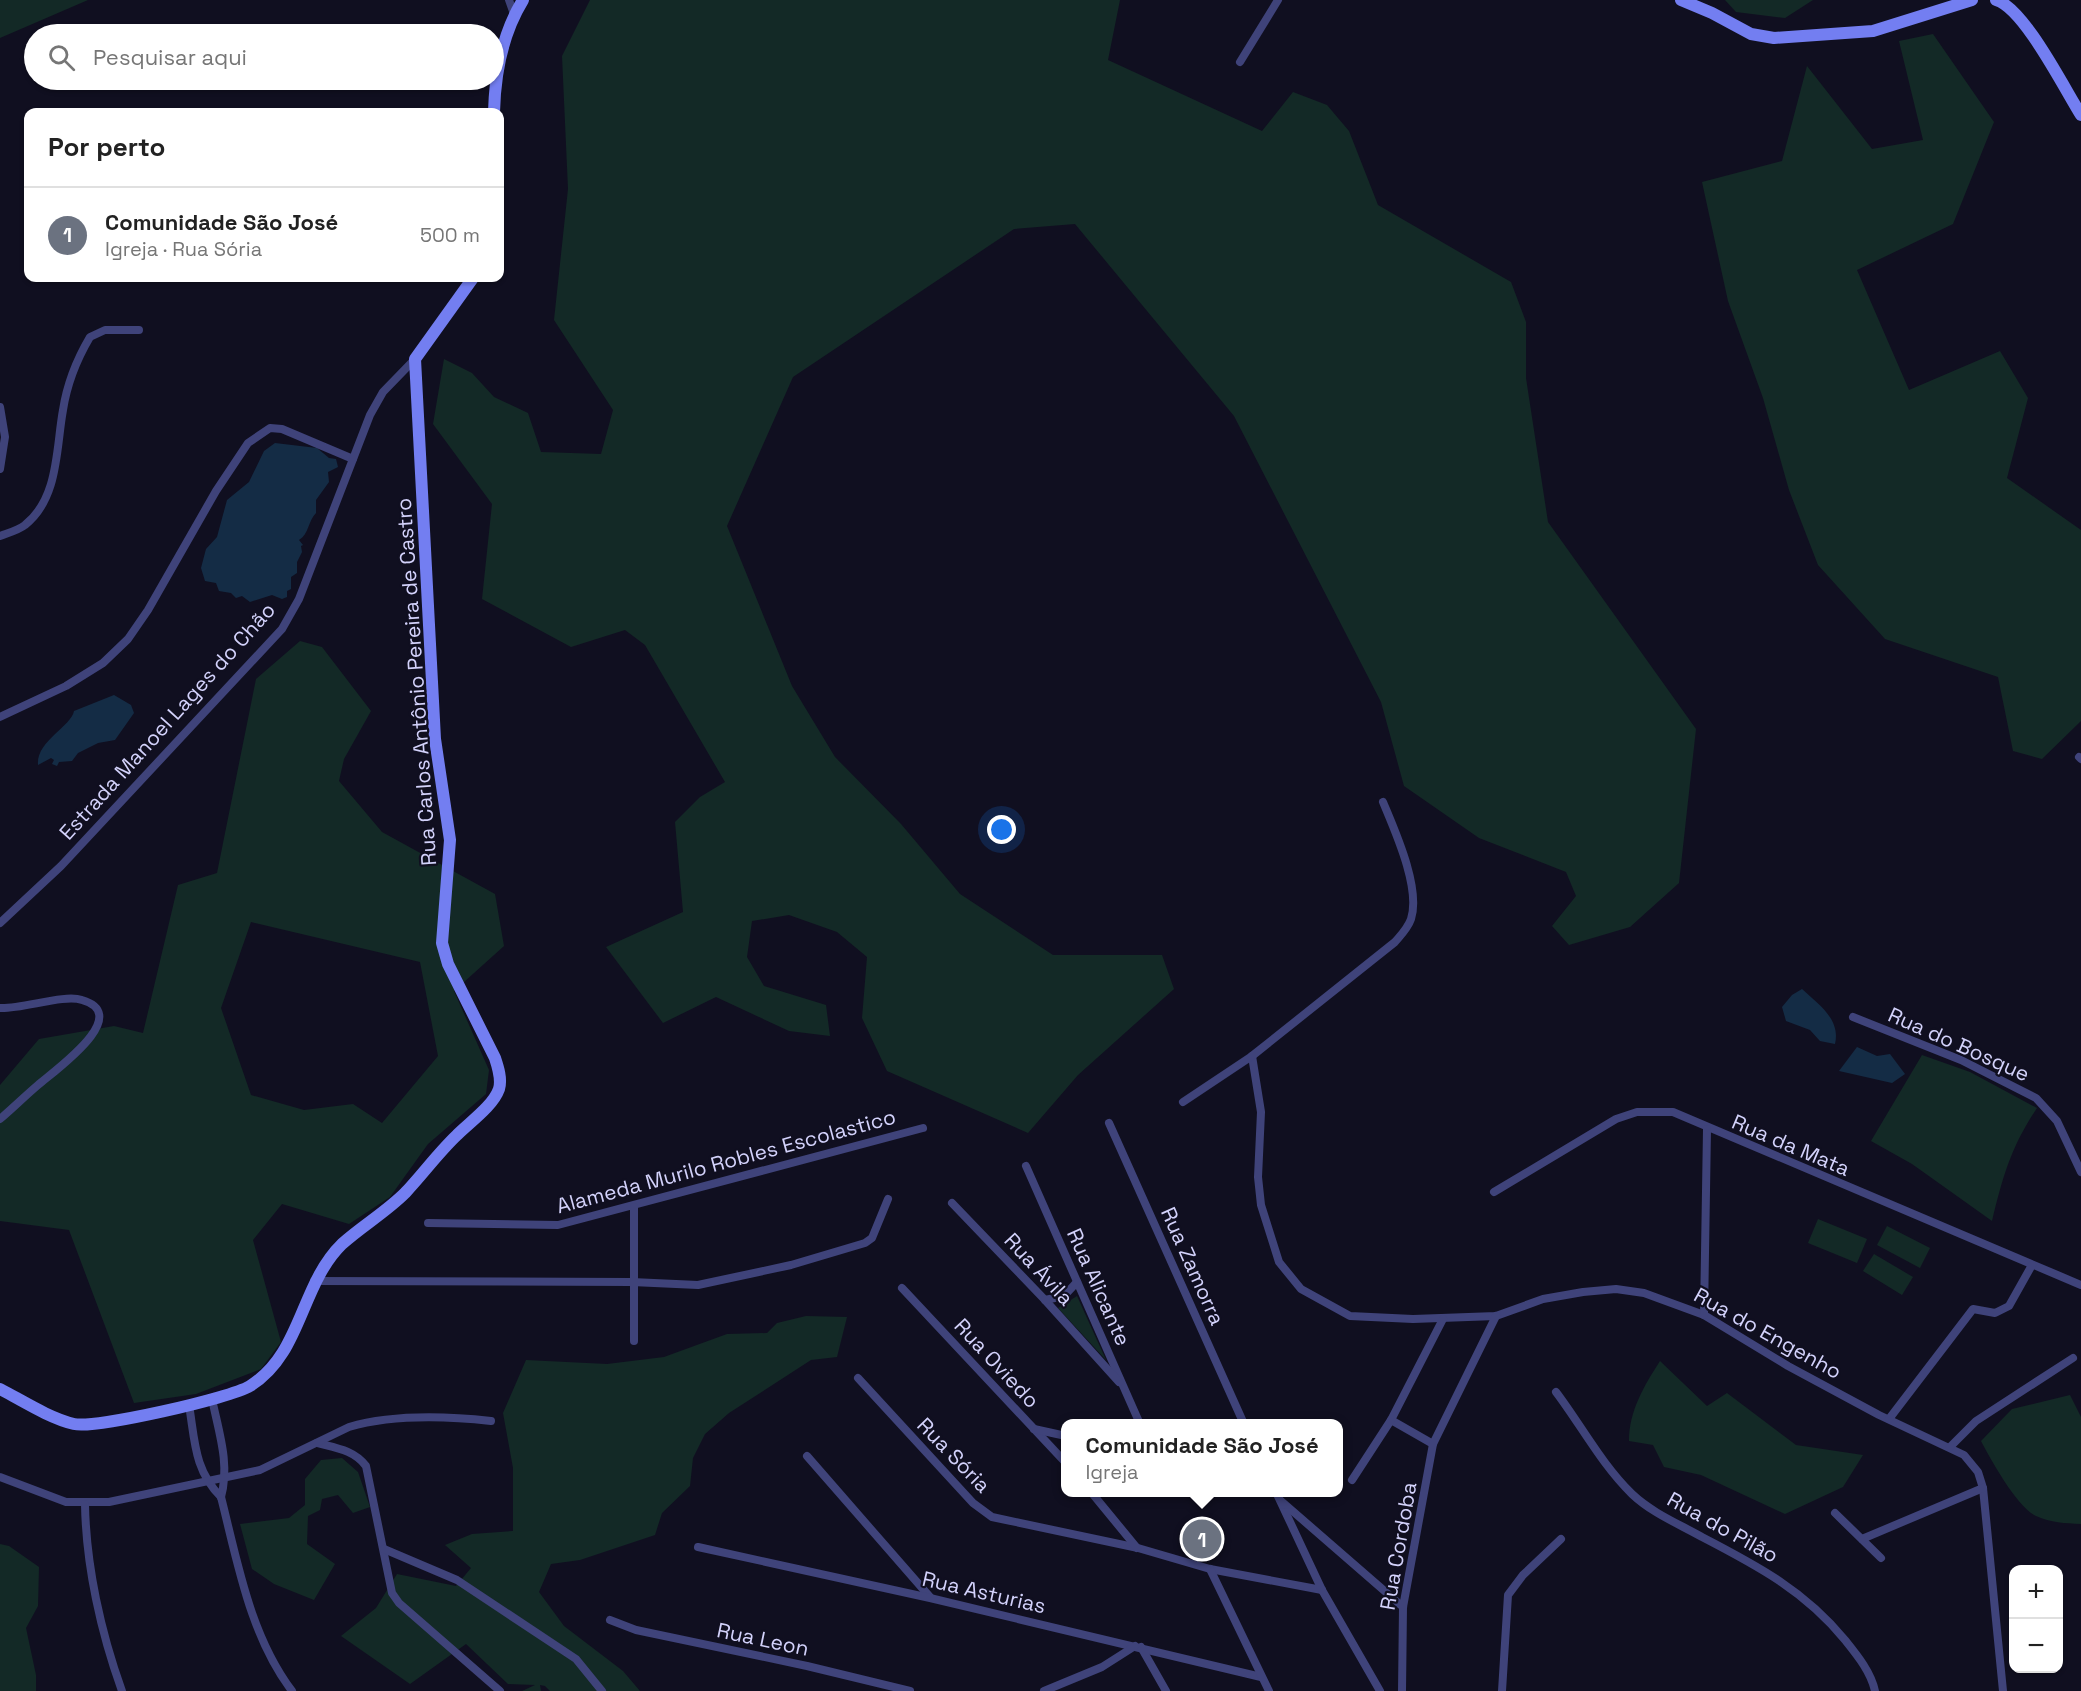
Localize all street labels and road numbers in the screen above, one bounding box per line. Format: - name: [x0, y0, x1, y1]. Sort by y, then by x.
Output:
- street label: Rua Carlos Antônio Pereira de Castro: [390, 497, 442, 867]
- street label: Estrada Manoel Lages do Chão: [53, 597, 281, 845]
- street label: Rua do Bosque: [1884, 1001, 2034, 1087]
- street label: Alameda Murilo Robles Escolastico: [553, 1103, 899, 1219]
- street label: Rua da Mata: [1728, 1108, 1854, 1182]
- street label: Rua Zamorra: [1155, 1203, 1231, 1329]
- street label: Rua Alicante: [1061, 1224, 1137, 1350]
- street label: Rua Ávila: [998, 1227, 1080, 1311]
- street label: Rua do Engenho: [1689, 1281, 1847, 1385]
- street label: Rua Oviedo: [949, 1312, 1045, 1414]
- street label: Rua Sória: [911, 1412, 997, 1498]
- street label: Rua Cordoba: [1373, 1480, 1423, 1612]
- street label: Rua do Pilão: [1663, 1485, 1783, 1569]
- street label: Rua Asturias: [920, 1565, 1048, 1619]
- street label: Rua Leon: [715, 1616, 811, 1662]

